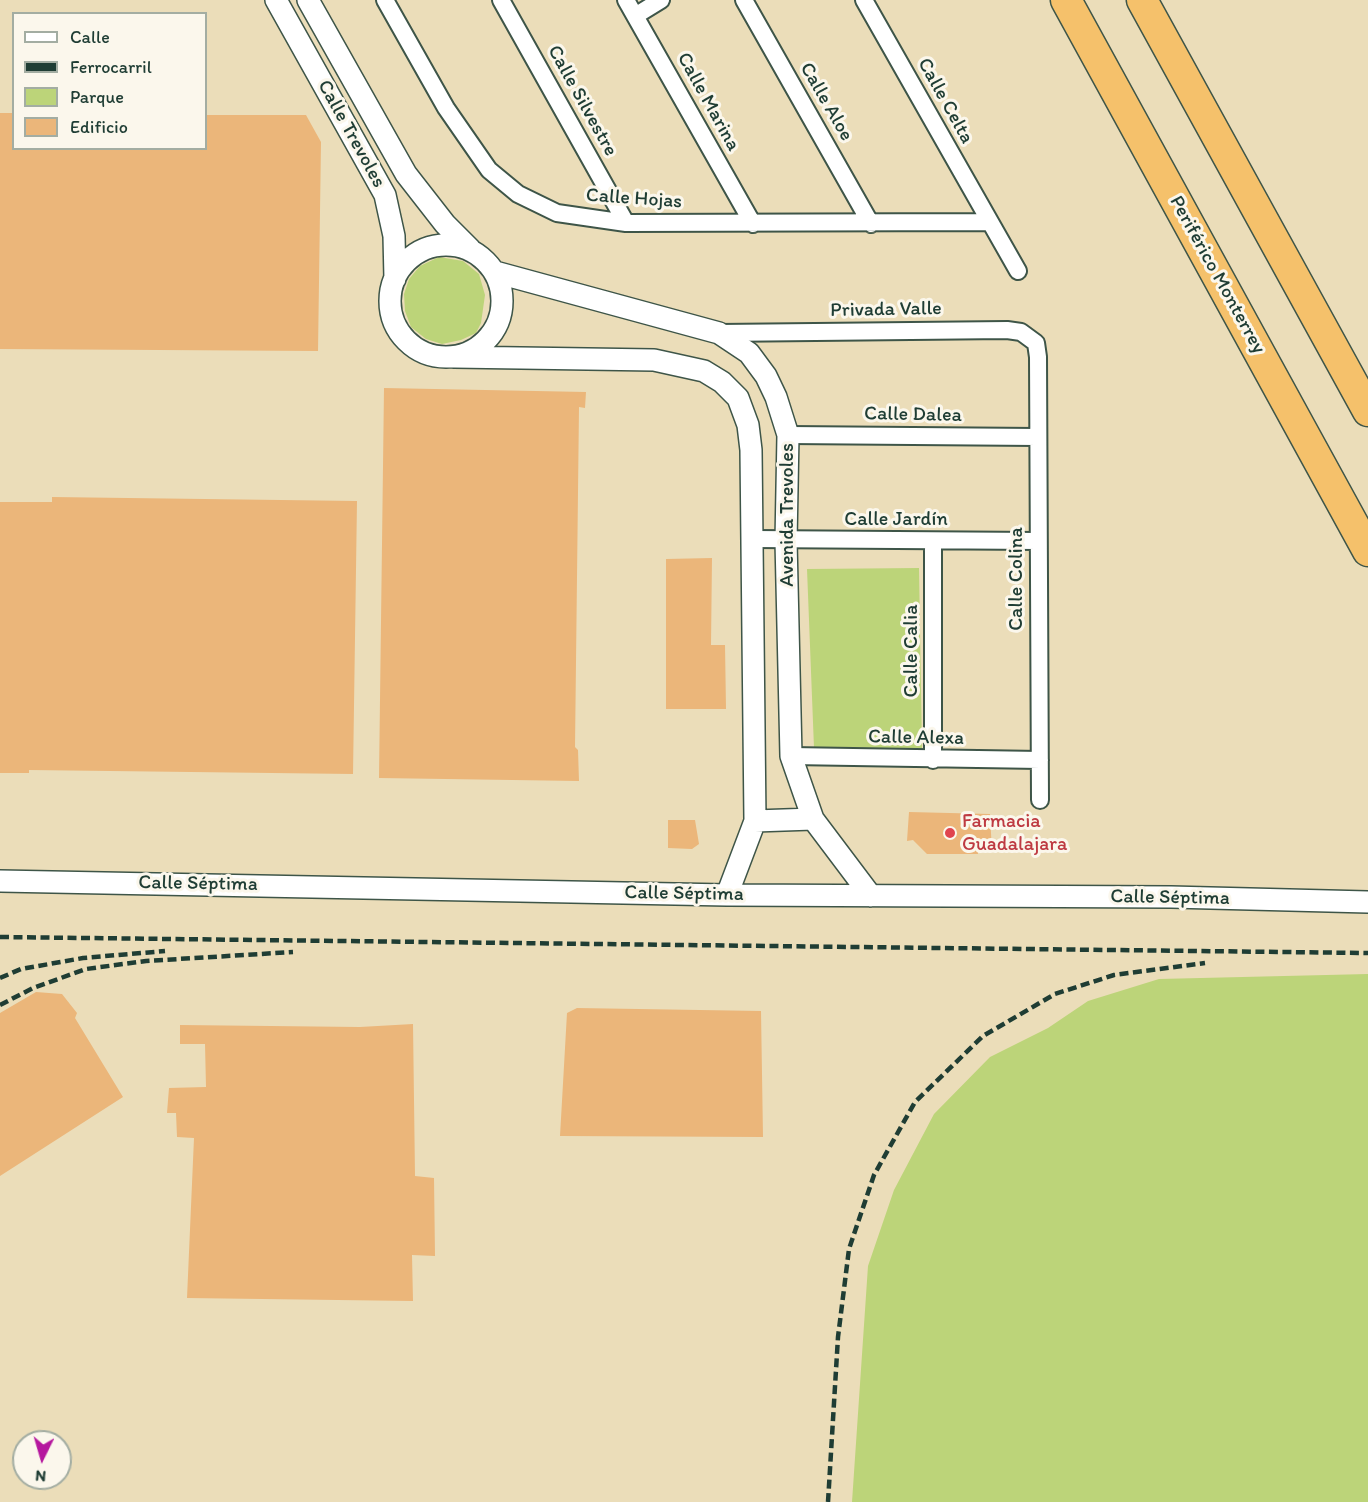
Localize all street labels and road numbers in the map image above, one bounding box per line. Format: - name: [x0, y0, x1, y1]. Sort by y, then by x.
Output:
- street label: Calle Silvestre: [542, 41, 622, 161]
- street label: Calle Marina: [671, 49, 745, 155]
- street label: Calle Celta: [912, 54, 978, 148]
- street label: Calle Aloe: [794, 58, 858, 146]
- street label: Calle Trevoles: [312, 76, 390, 192]
- street label: Calle Hojas: [585, 184, 683, 214]
- street label: Periférico Monterrey: [1164, 192, 1270, 358]
- street label: Privada Valle: [830, 297, 942, 323]
- street label: Calle Dalea: [864, 402, 962, 428]
- street label: Avenida Trevoles: [776, 443, 800, 587]
- street label: Calle Jardín: [844, 508, 948, 532]
- street label: Calle Colina: [1005, 527, 1029, 631]
- street label: Calle Calia: [900, 604, 924, 698]
- street label: Calle Alexa: [868, 725, 964, 751]
- street label: Calle Séptima: [138, 871, 258, 897]
- street label: Calle Séptima: [624, 881, 744, 907]
- street label: Calle Séptima: [1110, 885, 1230, 911]

